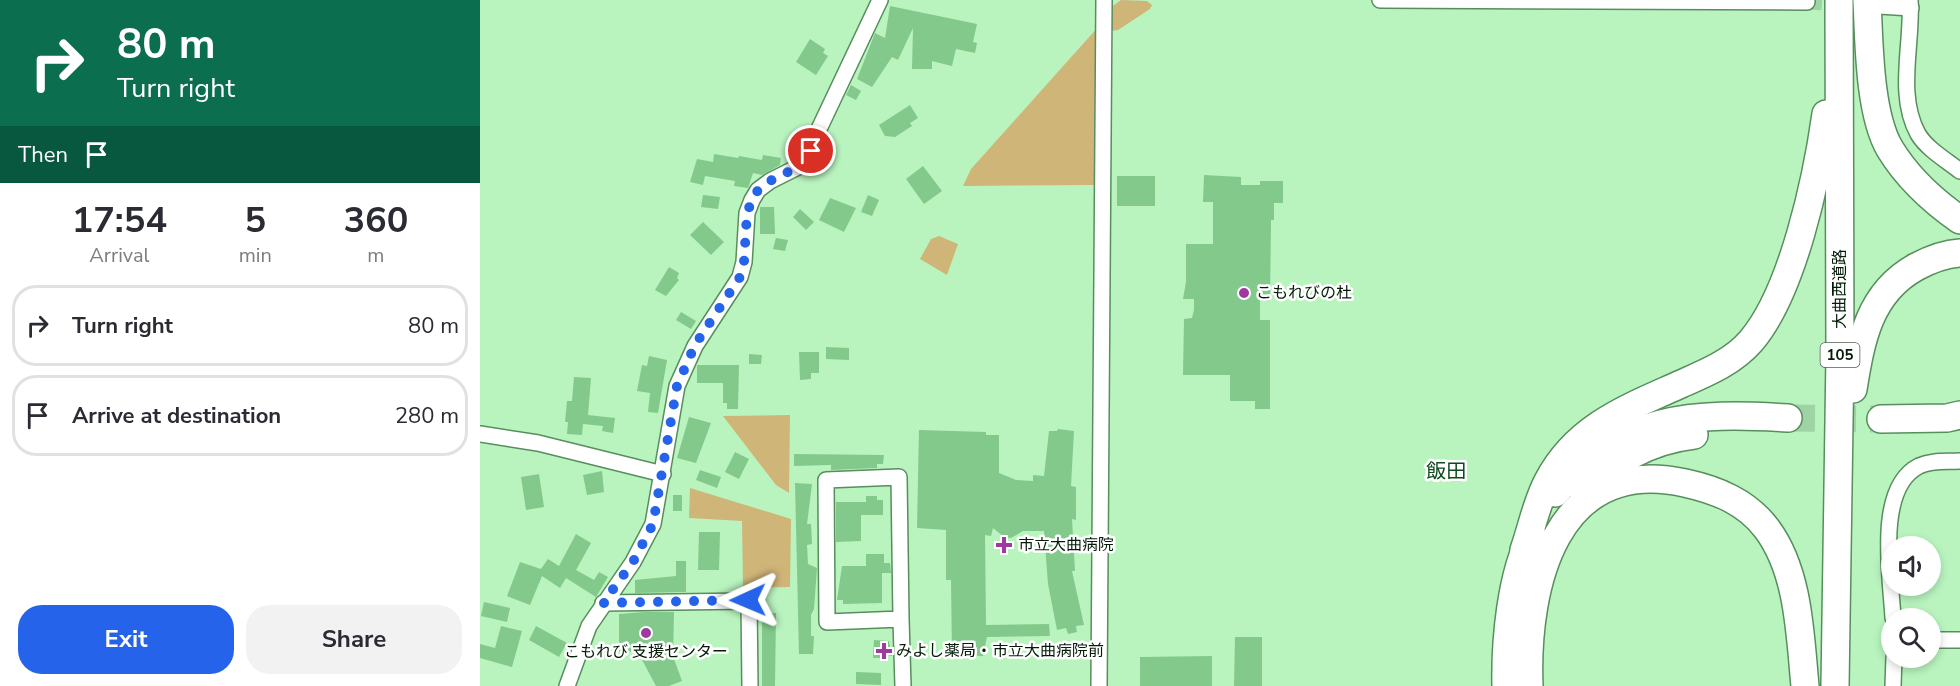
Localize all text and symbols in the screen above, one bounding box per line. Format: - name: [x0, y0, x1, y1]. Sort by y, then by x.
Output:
- text: 80 m: [117, 16, 216, 73]
- icon: right: [18, 24, 96, 102]
- text: Turn right: [117, 70, 235, 107]
- pin: [785, 125, 836, 176]
- icon: arrive: [794, 134, 827, 167]
- icon: arrive: [80, 138, 113, 171]
- text: Then: [18, 140, 68, 170]
- text: 17:54: [72, 196, 167, 245]
- text: 5: [244, 196, 266, 245]
- text: 360: [343, 196, 408, 245]
- text: Arrival: [89, 242, 149, 269]
- text: min: [239, 242, 272, 269]
- text: m: [367, 242, 384, 269]
- street label: 大曲西道路: [1829, 249, 1851, 329]
- place label: こもれびの杜: [1256, 282, 1352, 304]
- marker: こもれびの杜: [1237, 286, 1251, 300]
- icon: right: [21, 309, 54, 342]
- text: Turn right: [72, 311, 173, 341]
- text: 80 m: [408, 311, 459, 341]
- road number: 105: [1820, 343, 1860, 367]
- icon: arrive: [21, 399, 54, 432]
- text: Arrive at destination: [72, 401, 281, 431]
- text: 280 m: [395, 401, 459, 431]
- district label: 飯田: [1426, 458, 1466, 485]
- place label: 市立大曲病院: [1018, 534, 1114, 556]
- marker: 市立大曲病院: [995, 536, 1013, 554]
- map controls: [1881, 536, 1941, 668]
- button: sound: [1881, 536, 1941, 596]
- position arrow: [716, 568, 780, 632]
- button: Exit: [18, 605, 234, 674]
- button: Share: [246, 605, 462, 674]
- button: search: [1881, 608, 1941, 668]
- marker: こもれび 支援センター: [639, 626, 653, 640]
- place label: みよし薬局・市立大曲病院前: [896, 640, 1104, 662]
- place label: こもれび 支援センター: [564, 641, 728, 663]
- marker: みよし薬局・市立大曲病院前: [877, 644, 891, 658]

